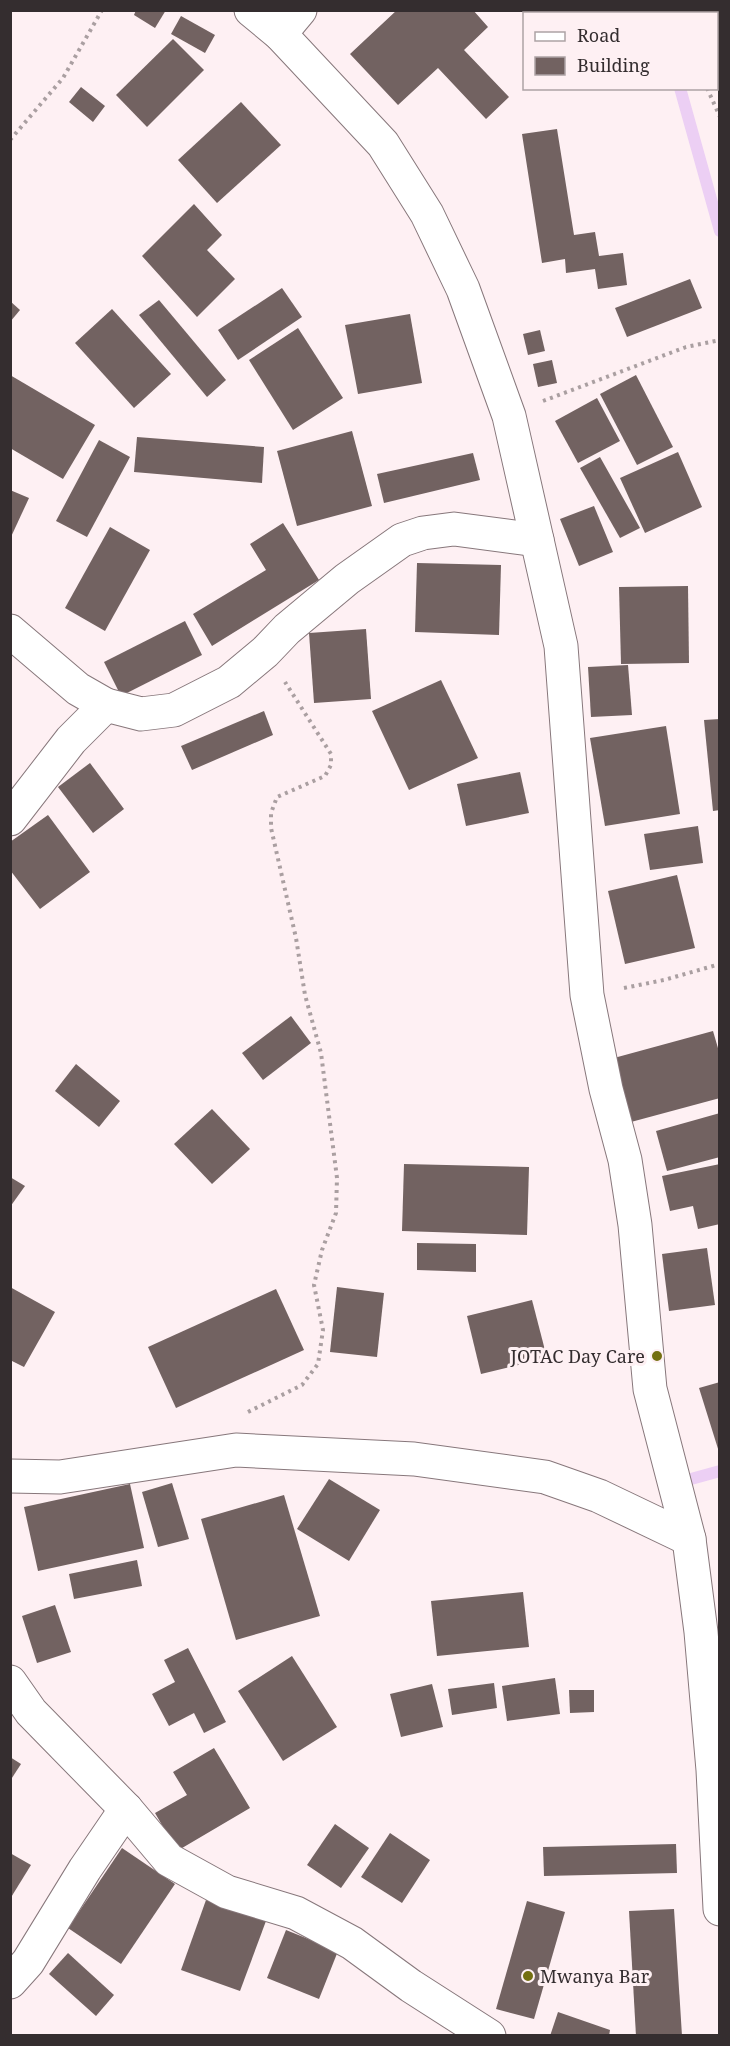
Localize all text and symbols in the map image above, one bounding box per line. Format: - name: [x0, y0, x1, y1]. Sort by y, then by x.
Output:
- legend: [523, 12, 718, 90]
- text: Road: [577, 23, 620, 47]
- text: Building: [577, 53, 650, 77]
- place label: JOTAC Day Care: [510, 1344, 645, 1368]
- marker: JOTAC Day Care: [650, 1349, 664, 1363]
- place label: Mwanya Bar: [540, 1964, 650, 1988]
- marker: Mwanya Bar: [521, 1969, 535, 1983]

